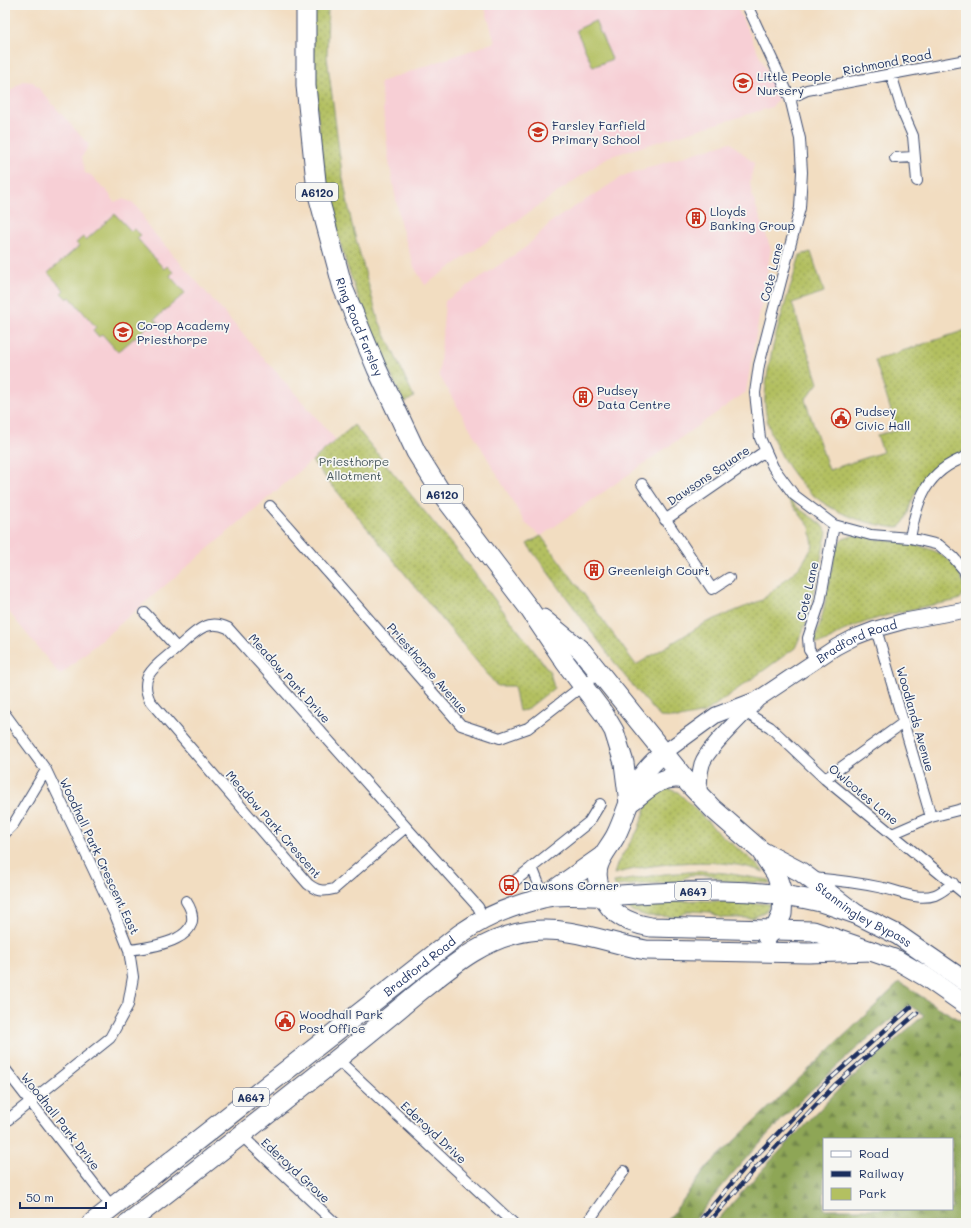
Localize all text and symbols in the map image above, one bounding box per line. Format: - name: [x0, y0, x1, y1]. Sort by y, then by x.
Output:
- street label: Richmond Road: [841, 45, 933, 78]
- place label: Little People Nursery: [757, 68, 832, 98]
- school or university icon: Little People Nursery: [732, 72, 754, 94]
- place label: Farsley Farfield Primary School: [552, 117, 646, 147]
- school or university icon: Farsley Farfield Primary School: [527, 121, 549, 143]
- road number: A6120: [296, 183, 338, 201]
- place label: Lloyds Banking Group: [710, 203, 795, 233]
- building icon: Lloyds Banking Group: [685, 207, 707, 229]
- street label: Cote Lane: [756, 241, 786, 303]
- street label: Ring Road Farsley: [333, 276, 387, 379]
- place label: Co-op Academy Priesthorpe: [137, 317, 230, 347]
- school or university icon: Co-op Academy Priesthorpe: [112, 321, 134, 343]
- place label: Pudsey Data Centre: [597, 382, 671, 412]
- building icon: Pudsey Data Centre: [572, 386, 594, 408]
- place label: Pudsey Civic Hall: [855, 403, 910, 433]
- public building icon: Pudsey Civic Hall: [830, 407, 852, 429]
- street label: Dawsons Square: [664, 441, 752, 509]
- park label: Priesthorpe Allotment: [319, 453, 389, 483]
- road number: A6120: [421, 485, 463, 503]
- building icon: Greenleigh Court: [583, 559, 605, 581]
- street label: Cote Lane: [792, 560, 822, 622]
- place label: Greenleigh Court: [608, 562, 710, 578]
- street label: Bradford Road: [813, 616, 899, 666]
- street label: Priesthorpe Avenue: [384, 619, 472, 717]
- street label: Meadow Park Drive: [246, 630, 334, 726]
- street label: Woodlands Avenue: [893, 665, 939, 773]
- street label: Owlcotes Lane: [826, 760, 902, 828]
- street label: Meadow Park Crescent: [223, 767, 325, 881]
- street label: Woodhall Park Crescent East: [57, 775, 143, 937]
- bus stop icon: Dawsons Corner: [498, 874, 520, 896]
- place label: Dawsons Corner: [523, 877, 619, 893]
- street label: Stanningley Bypass: [812, 878, 915, 950]
- road number: A647: [675, 882, 711, 900]
- street label: Bradford Road: [380, 932, 459, 999]
- place label: Woodhall Park Post Office: [299, 1006, 383, 1036]
- public building icon: Woodhall Park Post Office: [274, 1010, 296, 1032]
- street label: Woodhall Park Drive: [18, 1069, 104, 1173]
- road number: A647: [233, 1088, 269, 1106]
- street label: Ederoyd Drive: [398, 1097, 470, 1167]
- street label: Ederoyd Grove: [258, 1134, 334, 1206]
- legend: [823, 1138, 953, 1210]
- text: Road: [859, 1145, 889, 1161]
- text: Railway: [859, 1165, 904, 1181]
- scale bar: [20, 1184, 106, 1210]
- text: Park: [859, 1185, 886, 1201]
- text: 50 m: [26, 1189, 54, 1205]

